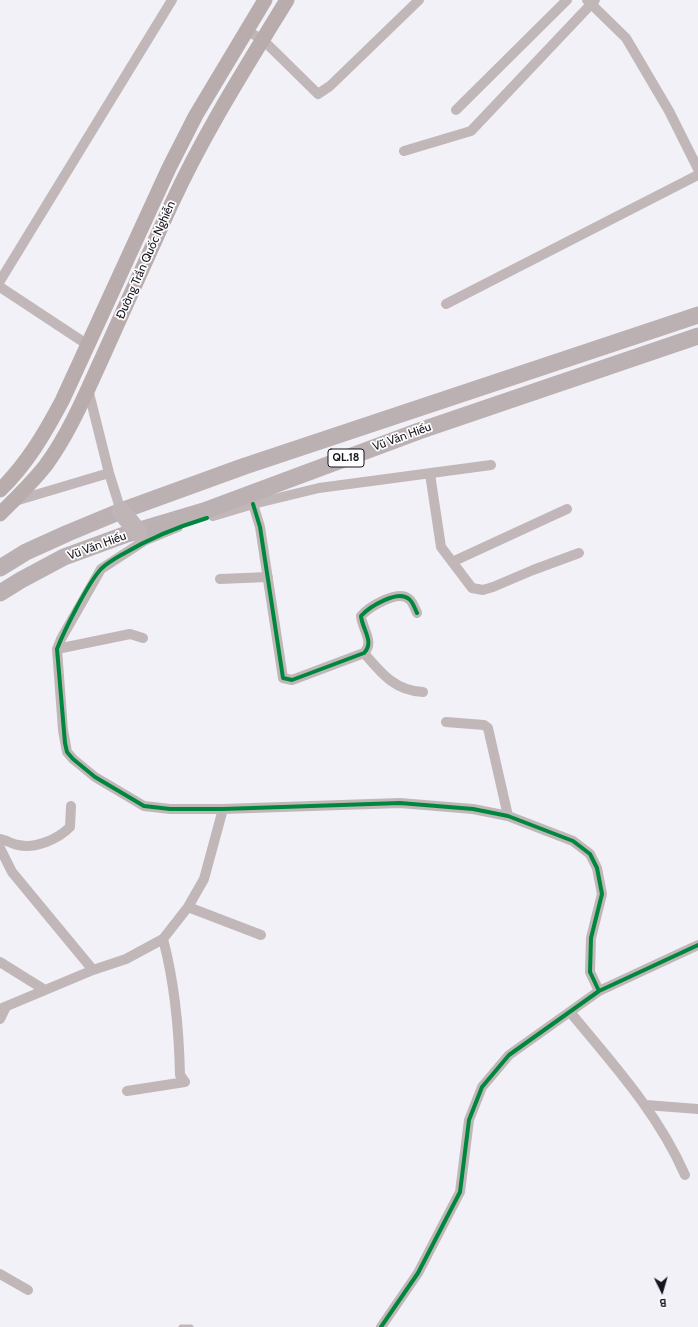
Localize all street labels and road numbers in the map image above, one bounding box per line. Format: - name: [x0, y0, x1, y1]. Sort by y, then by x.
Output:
- street label: Đường Trần Quốc Nghiễn: [113, 199, 179, 321]
- street label: Vũ Văn Hiếu: [371, 420, 433, 454]
- road number: QL.18: [328, 449, 364, 467]
- street label: Vũ Văn Hiếu: [66, 529, 128, 563]

